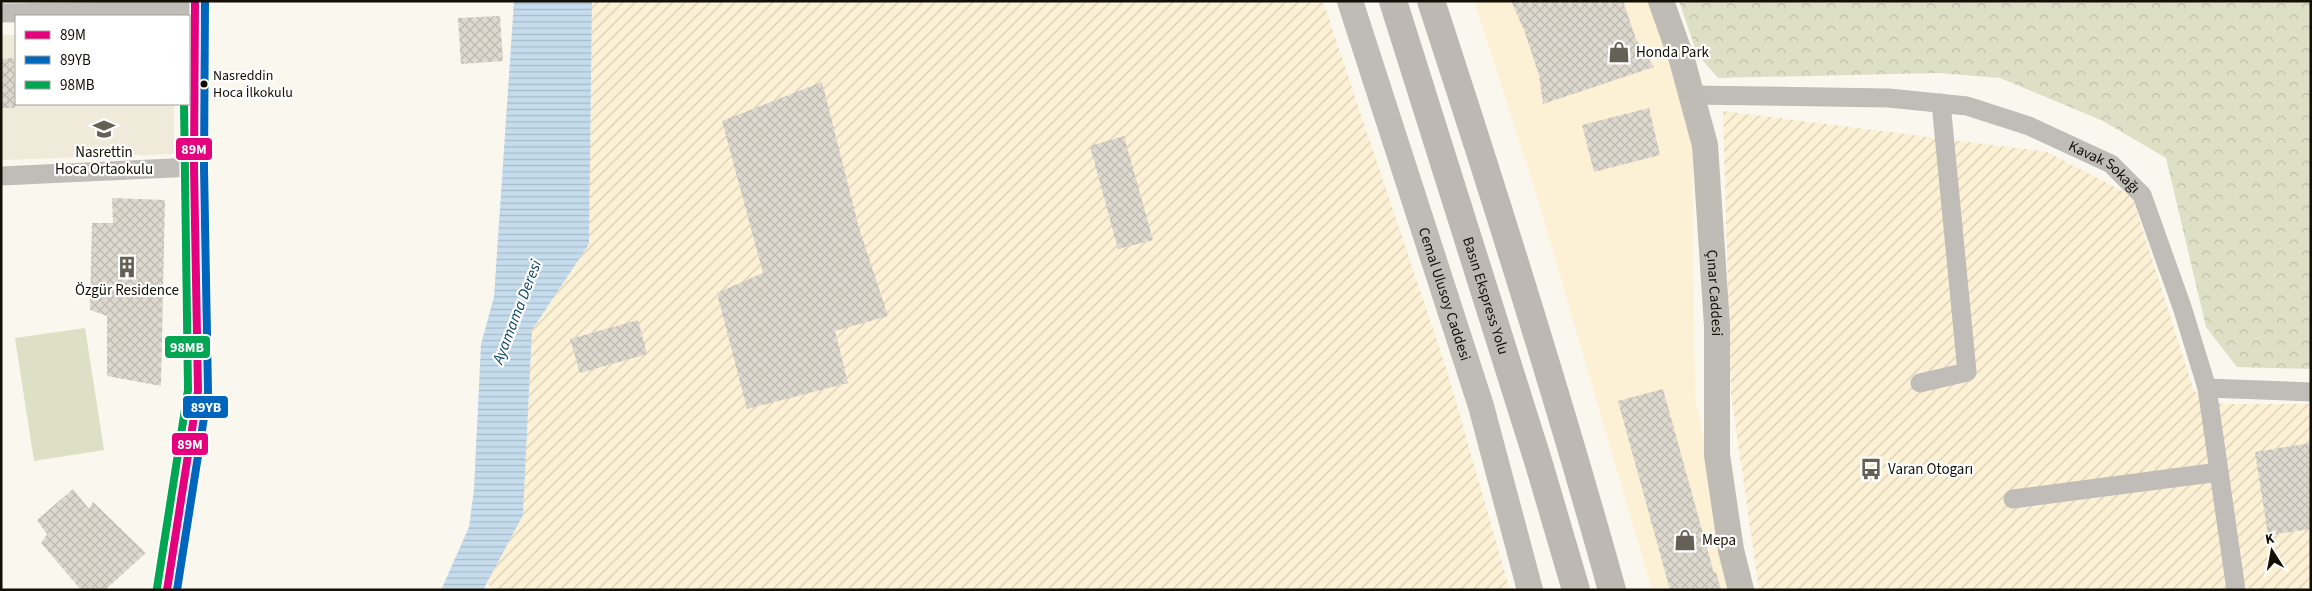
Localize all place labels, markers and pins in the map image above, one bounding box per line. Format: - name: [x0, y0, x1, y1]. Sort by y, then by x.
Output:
- shop icon: Honda Park: [1606, 39, 1632, 65]
- place label: Honda Park: [1636, 42, 1710, 63]
- place label: Nasreddin Hoca İlkokulu: [213, 66, 293, 103]
- marker: Nasreddin Hoca İlkokulu: [199, 79, 209, 89]
- school or university icon: Nasrettin Hoca Ortaokulu: [91, 116, 117, 142]
- place label: Nasrettin Hoca Ortaokulu: [55, 142, 153, 180]
- building icon: Özgür Residence: [114, 254, 140, 280]
- place label: Özgür Residence: [75, 280, 179, 301]
- bus stop icon: Varan Otogarı: [1858, 456, 1884, 482]
- place label: Varan Otogarı: [1888, 459, 1973, 480]
- shop icon: Mepa: [1672, 527, 1698, 553]
- place label: Mepa: [1702, 530, 1736, 551]

